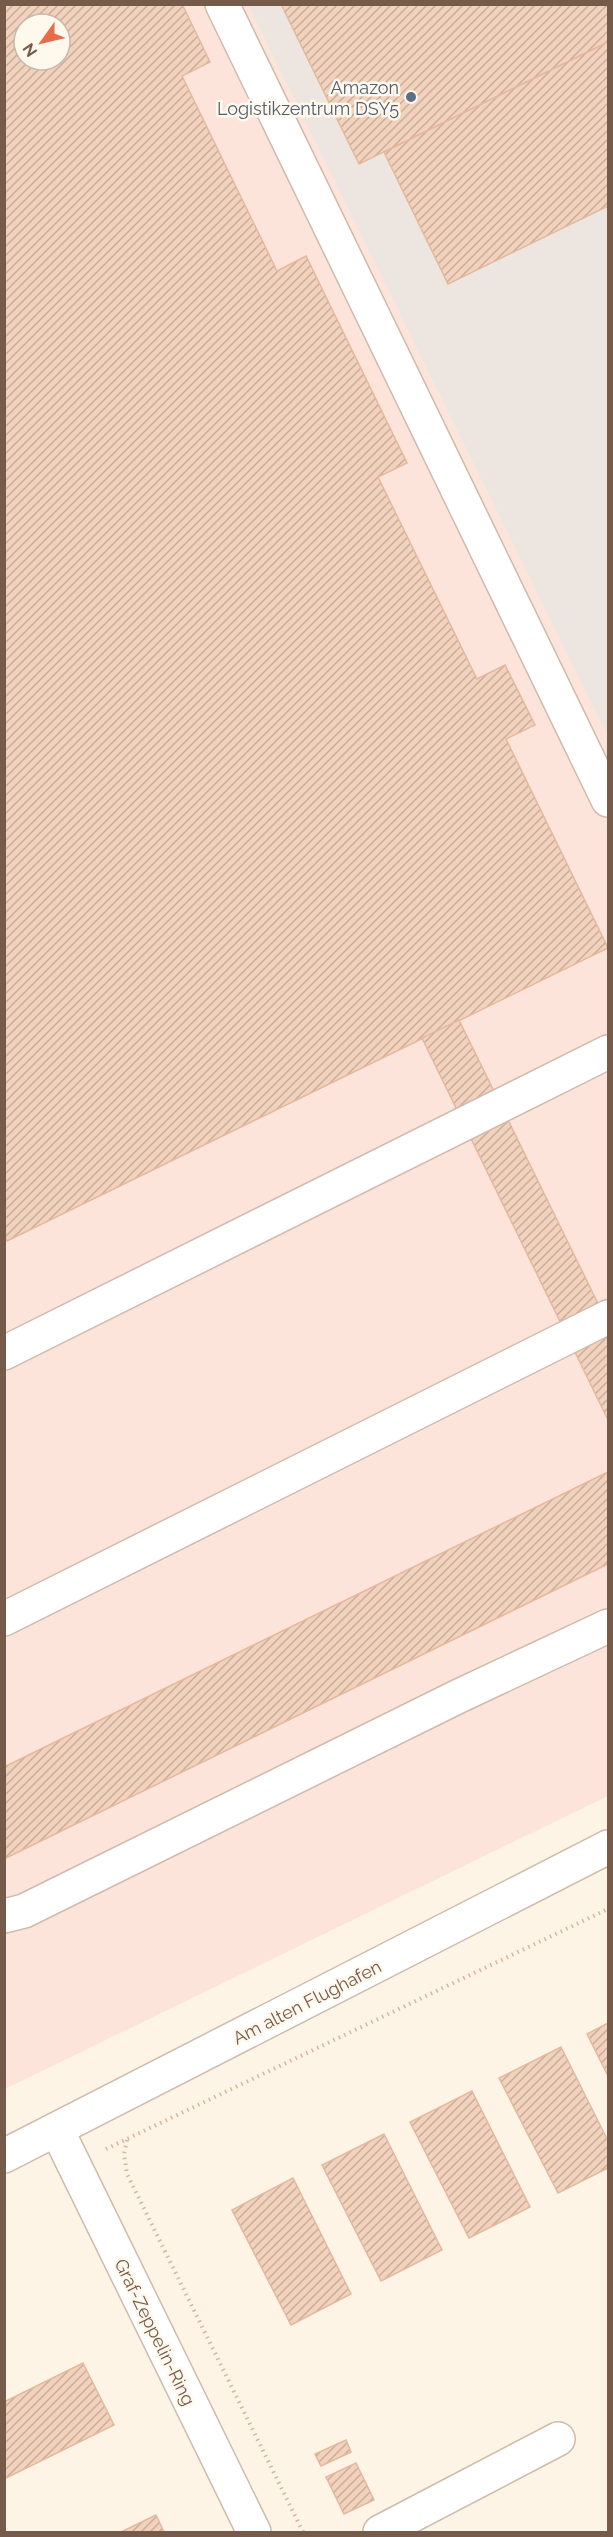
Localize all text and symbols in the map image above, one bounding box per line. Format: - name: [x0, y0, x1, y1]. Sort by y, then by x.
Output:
- north arrow: [12, 12, 72, 72]
- text: N: [19, 40, 41, 60]
- place label: Amazon Logistikzentrum DSY5: [217, 77, 399, 119]
- marker: Amazon Logistikzentrum DSY5: [404, 90, 418, 104]
- street label: Am alten Flughafen: [229, 1955, 385, 2049]
- street label: Graf-Zeppelin-Ring: [110, 2255, 200, 2409]

